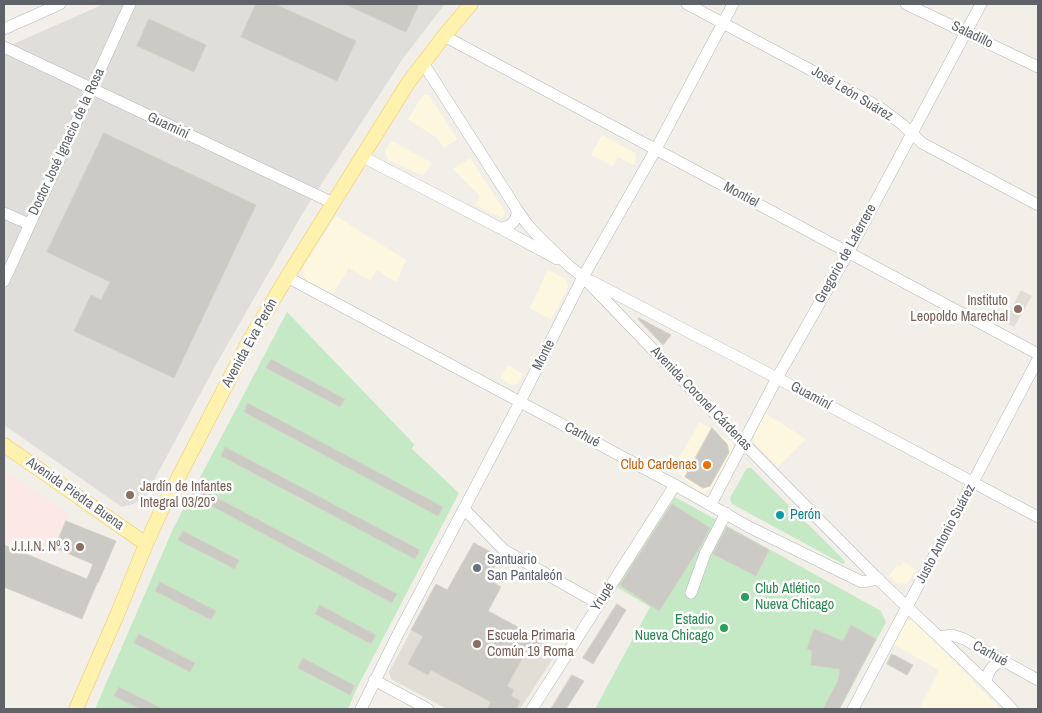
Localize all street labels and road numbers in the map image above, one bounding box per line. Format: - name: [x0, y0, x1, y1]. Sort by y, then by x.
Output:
- street label: Saladillo: [949, 18, 995, 52]
- street label: José León Suárez: [808, 63, 896, 125]
- street label: Doctor José Ignacio de la Rosa: [26, 66, 108, 218]
- street label: Guaminí: [144, 109, 192, 143]
- street label: Montiel: [720, 179, 762, 211]
- street label: Gregorio de Laferrere: [812, 201, 880, 307]
- street label: Avenida Eva Perón: [219, 296, 281, 390]
- street label: Monte: [529, 337, 559, 373]
- street label: Avenida Coronel Cárdenas: [647, 343, 755, 455]
- street label: Guaminí: [788, 378, 834, 414]
- street label: Carhué: [561, 419, 603, 451]
- street label: Avenida Piedra Buena: [23, 454, 127, 534]
- street label: Justo Antonio Suárez: [913, 482, 979, 586]
- street label: Yrupé: [588, 580, 618, 614]
- street label: Carhué: [969, 638, 1011, 670]

